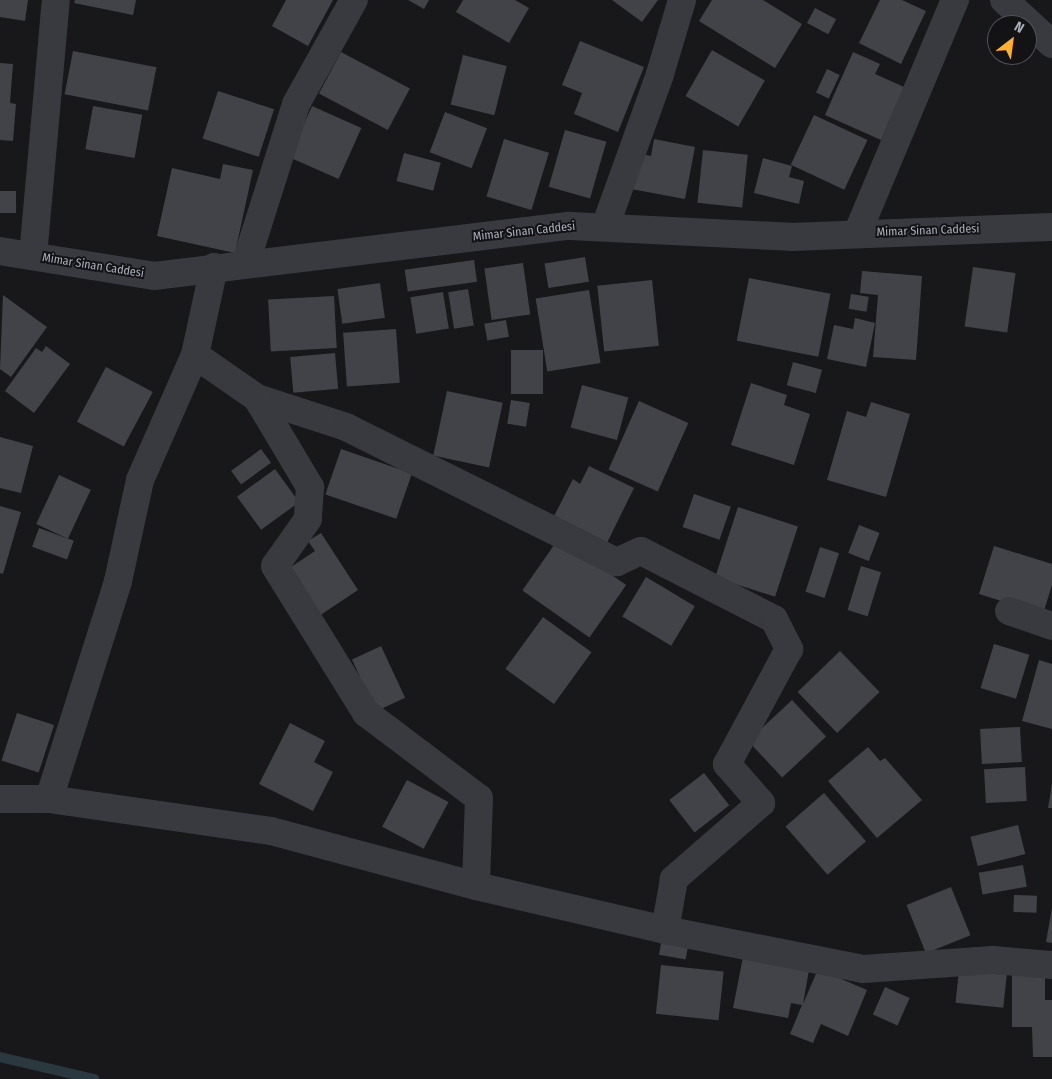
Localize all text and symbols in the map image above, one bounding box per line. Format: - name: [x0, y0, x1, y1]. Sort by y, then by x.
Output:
- north arrow: [987, 15, 1037, 65]
- text: N: [1011, 18, 1027, 37]
- street label: Mimar Sinan Caddesi: [472, 219, 576, 245]
- street label: Mimar Sinan Caddesi: [876, 222, 980, 240]
- street label: Mimar Sinan Caddesi: [41, 251, 145, 281]

